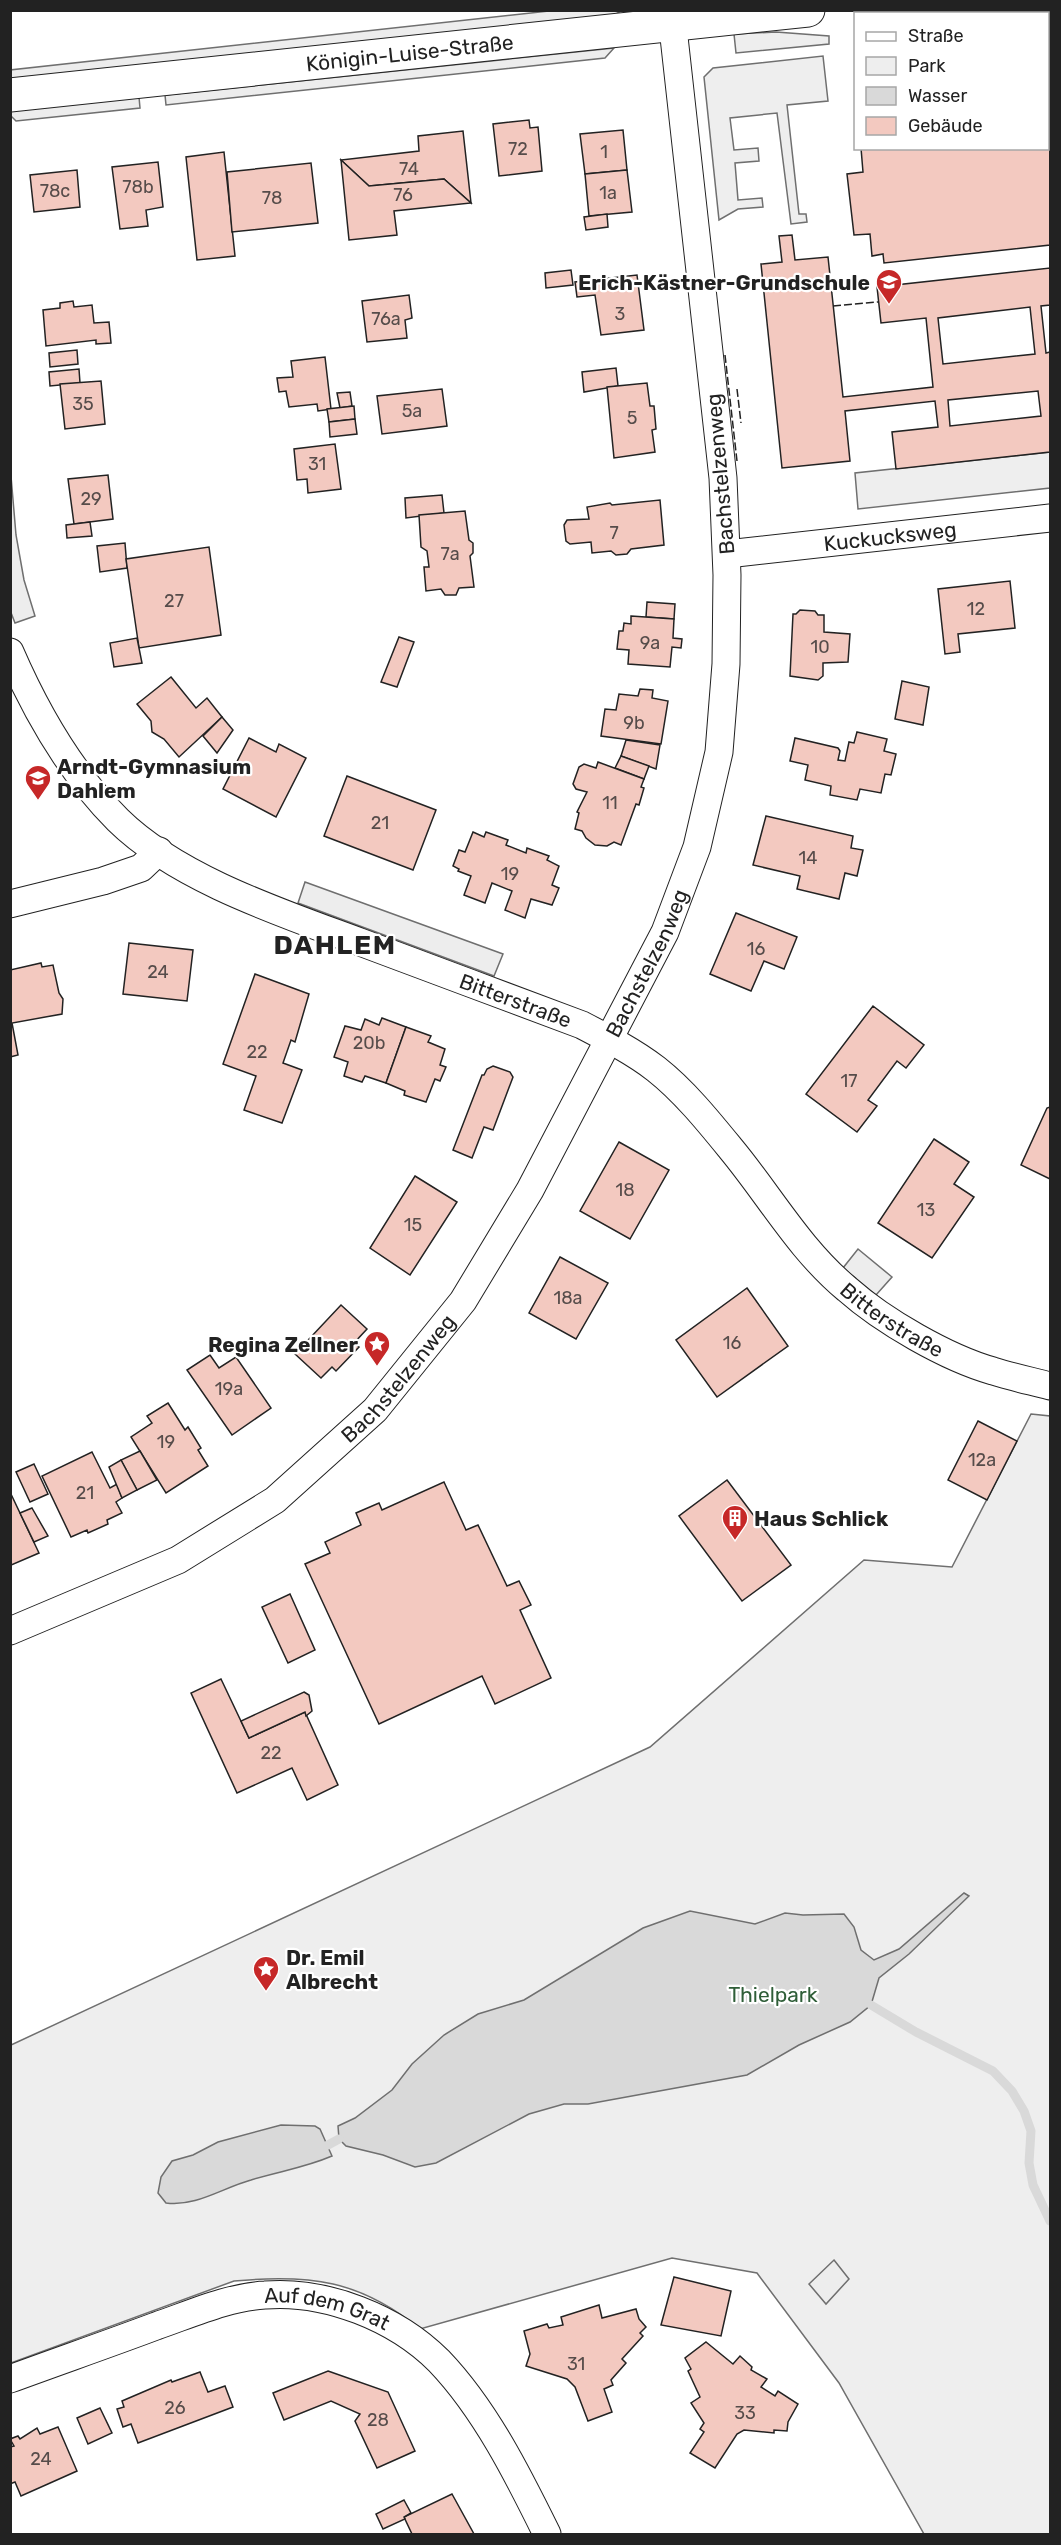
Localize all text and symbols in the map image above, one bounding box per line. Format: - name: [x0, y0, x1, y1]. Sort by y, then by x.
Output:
- legend: [854, 12, 1049, 150]
- text: Straße: [908, 25, 964, 47]
- street label: Königin-Luise-Straße: [305, 29, 515, 76]
- text: Park: [908, 55, 946, 77]
- text: Wasser: [908, 85, 967, 107]
- text: Gebäude: [908, 115, 983, 137]
- house number: 72: [508, 138, 528, 160]
- house number: 1: [600, 141, 608, 163]
- house number: 74: [399, 158, 419, 180]
- house number: 78b: [122, 176, 154, 198]
- house number: 78c: [40, 180, 70, 202]
- house number: 1a: [599, 182, 617, 204]
- house number: 76: [393, 184, 413, 206]
- house number: 78: [262, 187, 282, 209]
- school or university icon: Erich-Kästner-Grundschule: [874, 267, 904, 305]
- place label: Erich-Kästner-Grundschule: [578, 270, 870, 295]
- house number: 3: [615, 303, 625, 325]
- house number: 76a: [371, 308, 401, 330]
- street label: Bachstelzenweg: [701, 392, 739, 556]
- house number: 35: [72, 393, 94, 415]
- house number: 5a: [402, 400, 422, 422]
- house number: 5: [627, 407, 637, 429]
- house number: 31: [308, 453, 326, 475]
- house number: 29: [80, 488, 102, 510]
- street label: Kuckucksweg: [822, 516, 958, 556]
- house number: 7: [609, 522, 619, 544]
- house number: 7a: [440, 543, 460, 565]
- house number: 27: [164, 590, 184, 612]
- house number: 12: [967, 598, 985, 620]
- house number: 9a: [640, 632, 660, 654]
- house number: 10: [810, 636, 830, 658]
- house number: 9b: [623, 712, 645, 734]
- place label: Arndt-Gymnasium Dahlem: [57, 754, 251, 803]
- school or university icon: Arndt-Gymnasium Dahlem: [23, 763, 53, 801]
- house number: 11: [602, 792, 618, 814]
- house number: 21: [371, 812, 389, 834]
- house number: 14: [799, 847, 817, 869]
- house number: 19: [501, 863, 519, 885]
- street label: Bachstelzenweg: [600, 886, 693, 1041]
- district label: DAHLEM: [273, 929, 397, 961]
- house number: 16: [747, 938, 765, 960]
- house number: 24: [147, 961, 169, 983]
- street label: Bitterstraße: [456, 968, 575, 1032]
- house number: 20b: [353, 1032, 385, 1054]
- house number: 22: [246, 1041, 268, 1063]
- house number: 17: [841, 1070, 857, 1092]
- house number: 18: [615, 1179, 635, 1201]
- house number: 13: [917, 1199, 935, 1221]
- house number: 15: [404, 1214, 422, 1236]
- street label: Bitterstraße: [836, 1277, 948, 1362]
- house number: 18a: [553, 1287, 583, 1309]
- street label: Bachstelzenweg: [336, 1309, 460, 1447]
- place icon: Regina Zellner: [362, 1329, 392, 1367]
- place label: Regina Zellner: [208, 1332, 358, 1357]
- house number: 16: [723, 1332, 741, 1354]
- house number: 19a: [215, 1378, 243, 1400]
- house number: 19: [157, 1431, 175, 1453]
- house number: 12a: [968, 1449, 996, 1471]
- house number: 21: [76, 1482, 94, 1504]
- building icon: Haus Schlick: [720, 1503, 750, 1541]
- place label: Haus Schlick: [754, 1506, 889, 1531]
- house number: 22: [260, 1742, 282, 1764]
- place label: Dr. Emil Albrecht: [286, 1945, 378, 1994]
- place icon: Dr. Emil Albrecht: [251, 1954, 281, 1992]
- park label: Thielpark: [728, 1982, 818, 2007]
- street label: Auf dem Grat: [264, 2282, 394, 2335]
- house number: 31: [567, 2353, 585, 2375]
- house number: 26: [164, 2397, 186, 2419]
- house number: 33: [734, 2402, 756, 2424]
- house number: 28: [367, 2409, 389, 2431]
- house number: 24: [30, 2448, 52, 2470]

